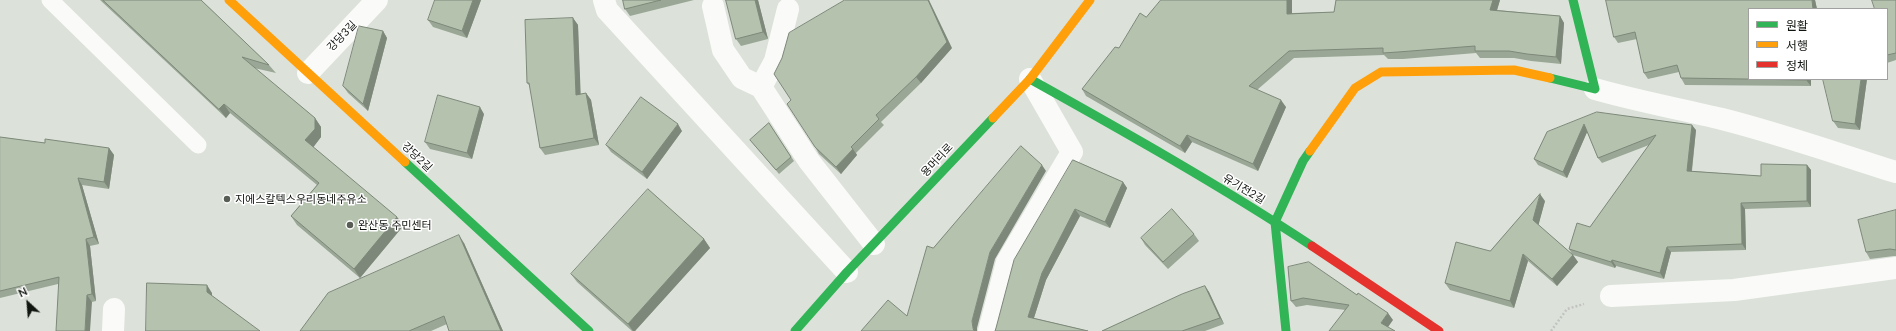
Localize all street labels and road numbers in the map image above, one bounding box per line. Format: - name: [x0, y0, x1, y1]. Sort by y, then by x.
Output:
- street label: 강당3길: [324, 18, 360, 54]
- street label: 강당2길: [399, 140, 435, 174]
- street label: 용머리로: [918, 141, 956, 179]
- street label: 유기전2길: [1221, 171, 1267, 207]

